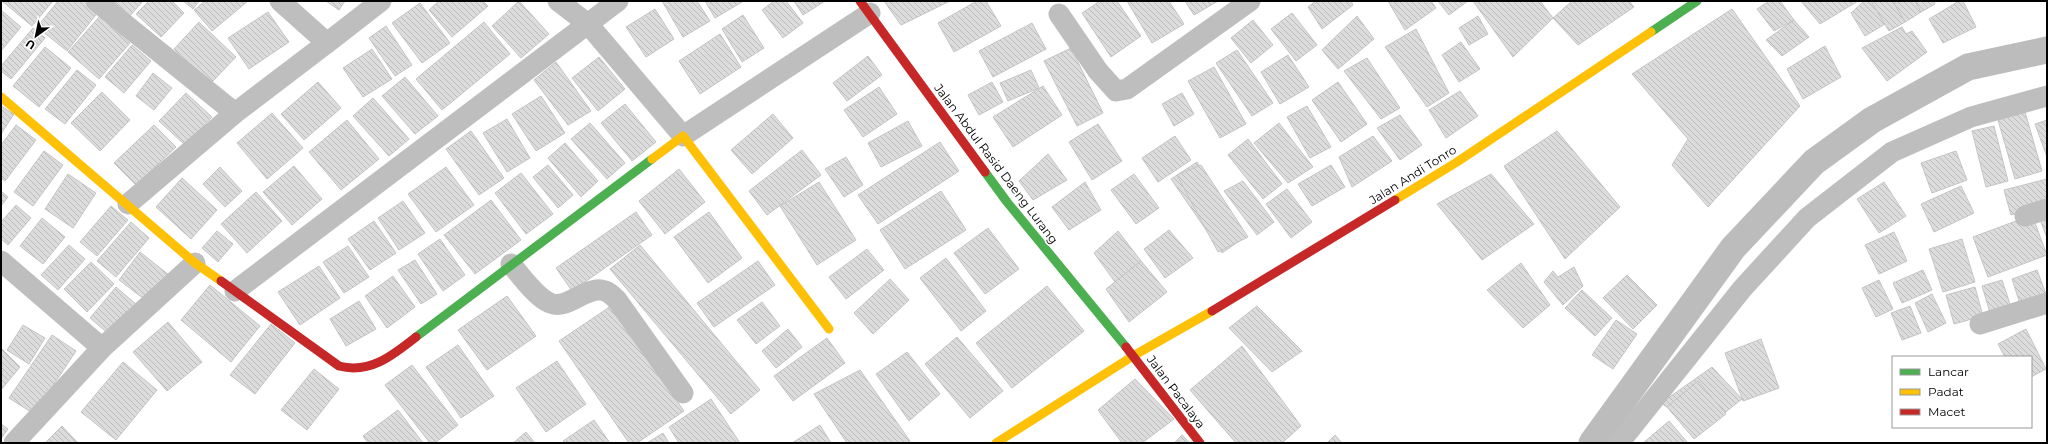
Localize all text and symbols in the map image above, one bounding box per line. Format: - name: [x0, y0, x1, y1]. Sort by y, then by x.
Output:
- north arrow: [16, 16, 56, 56]
- text: U: [23, 36, 38, 53]
- street label: Jalan Abdul Rasid Daeng Lurang: [931, 80, 1062, 247]
- street label: Jalan Andi Tonro: [1366, 142, 1459, 208]
- street label: Jalan Pacalaya: [1143, 351, 1209, 431]
- legend: [1892, 356, 2032, 428]
- text: Lancar: [1928, 364, 1969, 379]
- text: Padat: [1928, 384, 1964, 399]
- text: Macet: [1928, 404, 1965, 419]

